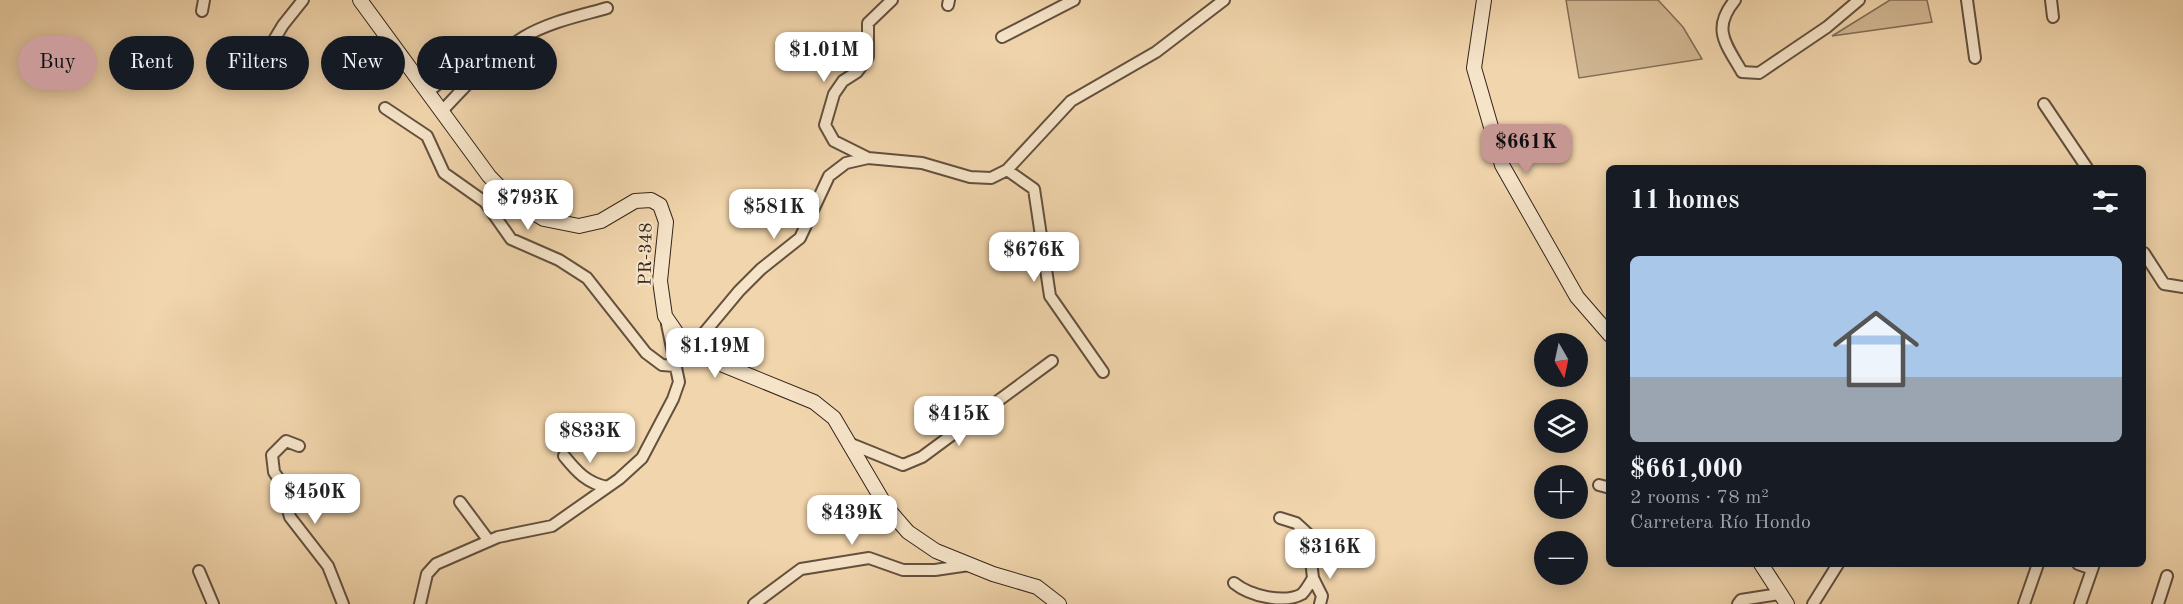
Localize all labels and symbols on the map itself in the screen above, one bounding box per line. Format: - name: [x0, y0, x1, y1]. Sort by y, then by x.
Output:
- pin: $1.01M: [775, 32, 873, 83]
- pin: $661K: [1484, 124, 1568, 175]
- pin: $793K: [486, 180, 570, 231]
- pin: $581K: [732, 189, 816, 240]
- street label: PR-348: [636, 222, 656, 286]
- pin: $676K: [992, 232, 1076, 283]
- pin: $1.19M: [666, 328, 764, 379]
- north arrow: [1534, 333, 1588, 387]
- pin: $415K: [917, 396, 1001, 447]
- pin: $833K: [548, 413, 632, 464]
- pin: $450K: [273, 474, 357, 525]
- pin: $439K: [810, 495, 894, 546]
- pin: $316K: [1288, 529, 1372, 580]

